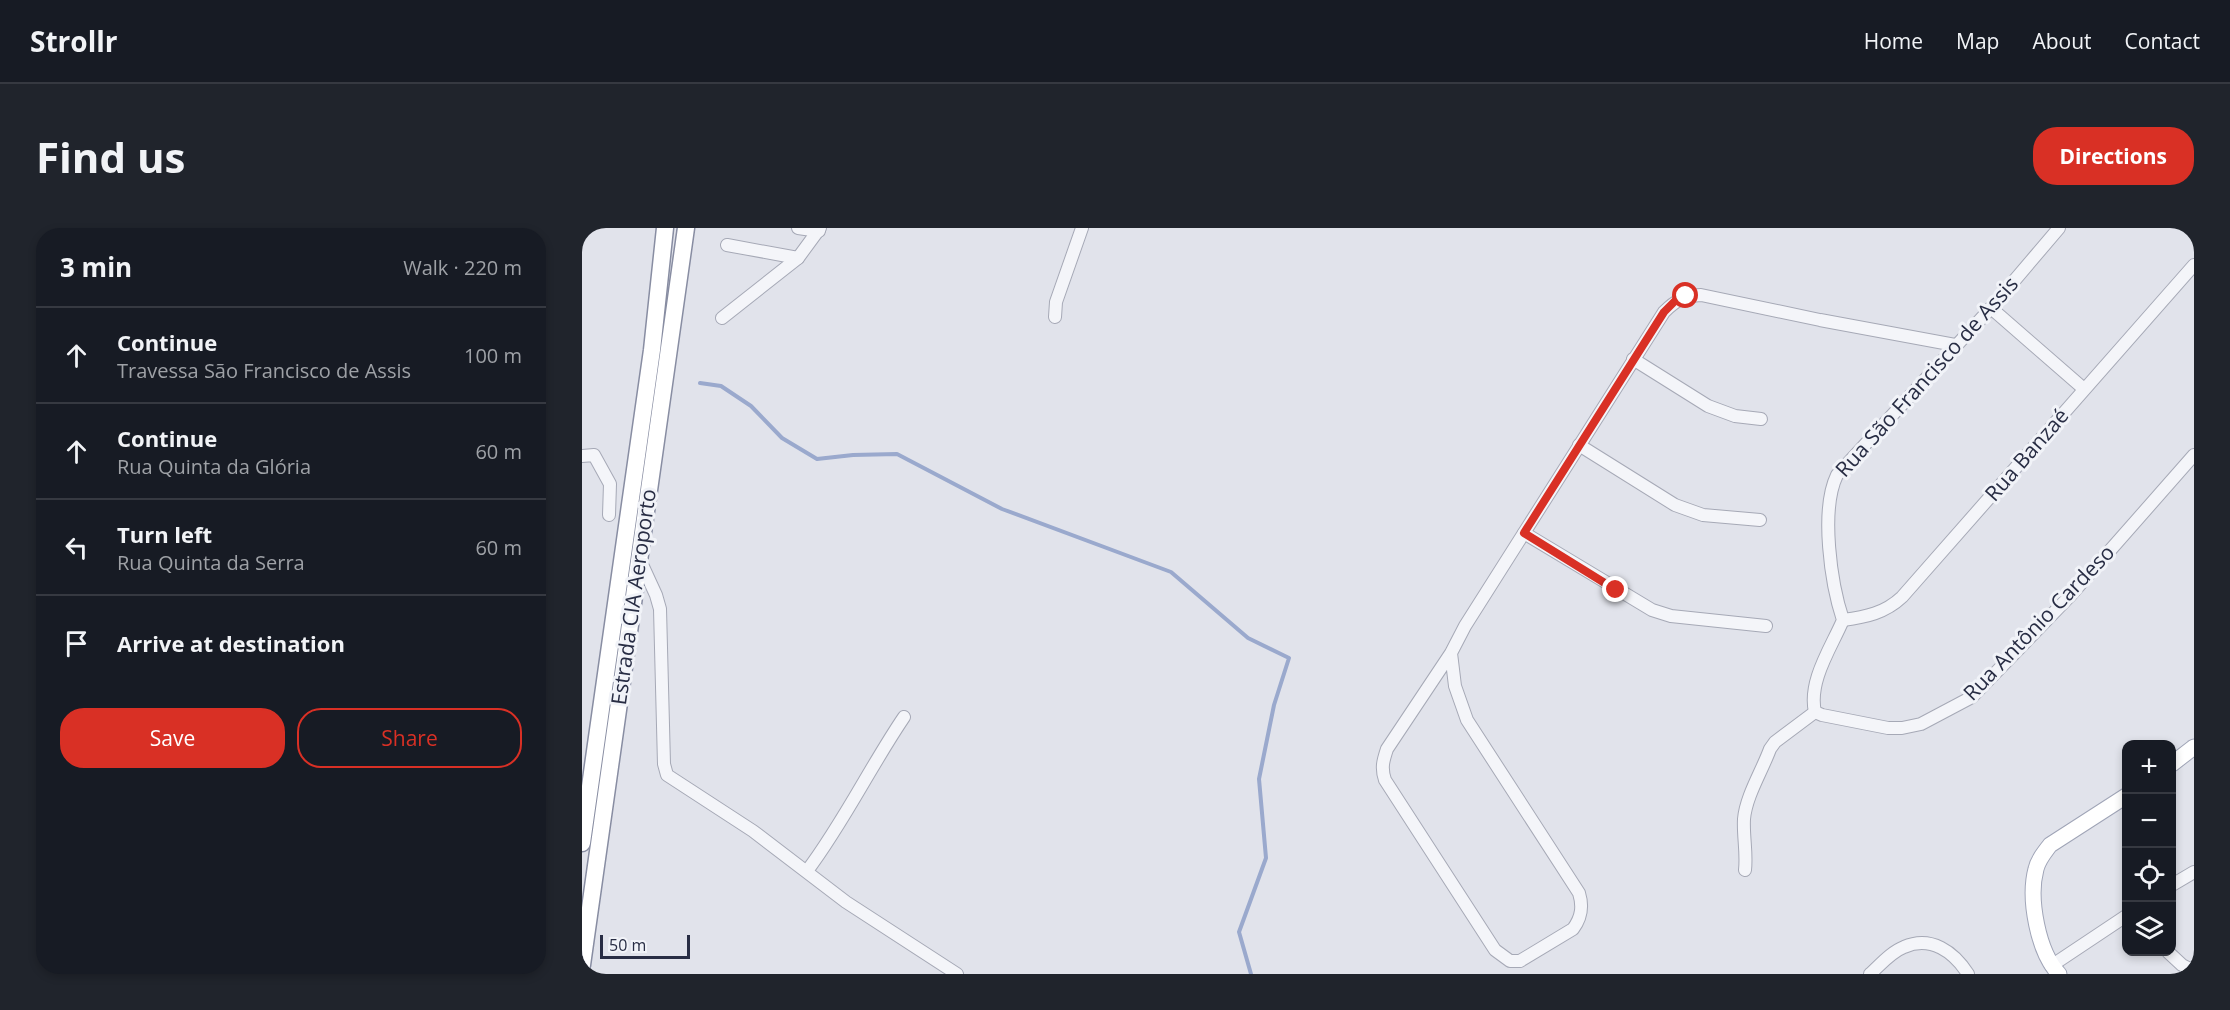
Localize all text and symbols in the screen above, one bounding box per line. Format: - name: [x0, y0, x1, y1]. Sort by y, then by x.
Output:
- text: Strollr: [30, 22, 117, 60]
- text: Home: [1864, 27, 1923, 55]
- text: Map: [1956, 27, 1999, 55]
- text: About: [2032, 27, 2092, 55]
- text: Contact: [2125, 27, 2200, 55]
- button: Directions: [2033, 127, 2194, 185]
- text: Find us: [36, 128, 185, 185]
- text: 3 min: [60, 249, 132, 285]
- text: Walk · 220 m: [403, 254, 522, 281]
- street label: Rua São Francisco de Assis: [1829, 270, 2024, 482]
- route start: [1672, 282, 1698, 308]
- text: Continue: [117, 327, 217, 357]
- icon: ahead: [60, 339, 93, 372]
- text: 100 m: [464, 342, 522, 369]
- text: Travessa São Francisco de Assis: [117, 357, 411, 384]
- street label: Rua Banzaé: [1978, 402, 2074, 507]
- text: Continue: [117, 423, 217, 453]
- icon: ahead: [60, 435, 93, 468]
- text: 60 m: [475, 438, 522, 465]
- text: Rua Quinta da Glória: [117, 453, 311, 480]
- street label: Estrada CIA Aeroporto: [604, 487, 662, 707]
- text: Turn left: [117, 519, 212, 549]
- icon: left: [60, 531, 93, 564]
- text: 60 m: [475, 534, 522, 561]
- street label: Rua Antônio Cardeso: [1957, 538, 2120, 706]
- text: Rua Quinta da Serra: [117, 549, 305, 576]
- route end: [1602, 576, 1628, 602]
- icon: arrive: [60, 627, 93, 660]
- text: Arrive at destination: [117, 628, 345, 658]
- button: Save: [60, 708, 285, 768]
- button: Share: [297, 708, 522, 768]
- map controls: [2122, 740, 2176, 956]
- button: +: [2122, 740, 2176, 794]
- button: −: [2122, 794, 2176, 848]
- button: locate: [2122, 848, 2176, 902]
- button: layers: [2122, 902, 2176, 956]
- scale bar: [600, 932, 690, 960]
- text: 50 m: [609, 934, 646, 956]

